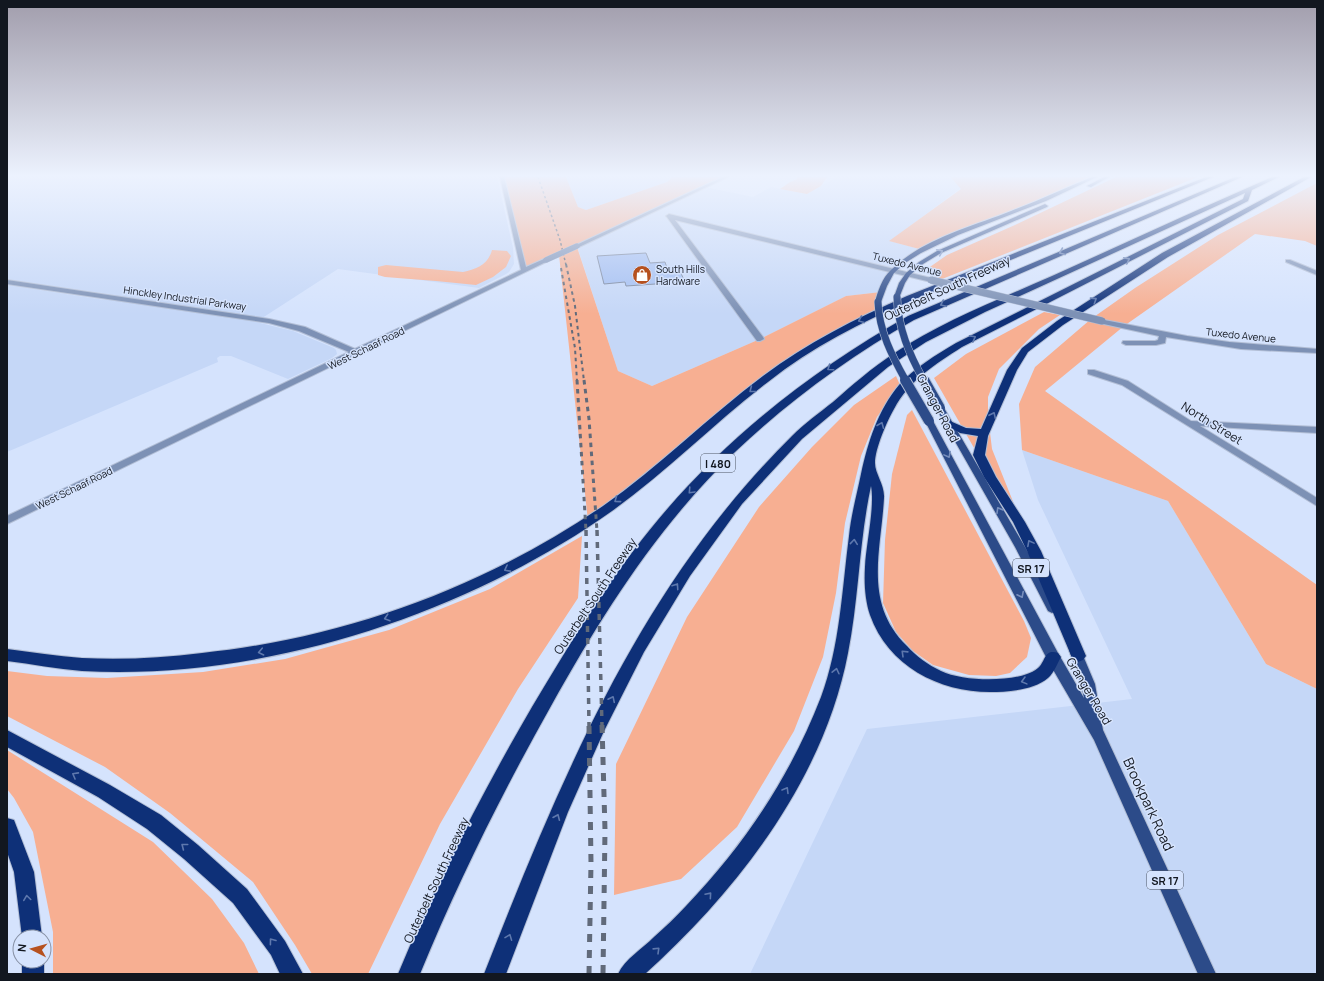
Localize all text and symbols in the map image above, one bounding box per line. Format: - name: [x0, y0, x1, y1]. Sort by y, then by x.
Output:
- one-way arrow: [1058, 247, 1066, 255]
- street label: Tuxedo Avenue: [871, 249, 943, 279]
- one-way arrow: [936, 249, 943, 257]
- street label: Outerbelt South Freeway: [881, 251, 1013, 325]
- one-way arrow: [1123, 257, 1130, 265]
- place label: South Hills Hardware: [656, 262, 705, 288]
- shop icon: South Hills Hardware: [631, 264, 653, 286]
- street label: Hinckley Industrial Parkway: [123, 282, 248, 314]
- one-way arrow: [1090, 298, 1097, 305]
- one-way arrow: [939, 299, 947, 307]
- one-way arrow: [858, 315, 865, 323]
- street label: West Schaaf Road: [325, 323, 407, 373]
- street label: Tuxedo Avenue: [1205, 324, 1277, 346]
- one-way arrow: [969, 335, 977, 343]
- one-way arrow: [827, 363, 834, 370]
- street label: Granger Road: [913, 371, 963, 445]
- one-way arrow: [750, 385, 757, 392]
- street label: North Street: [1178, 397, 1246, 449]
- one-way arrow: [988, 412, 996, 419]
- one-way arrow: [876, 421, 884, 428]
- one-way arrow: [943, 451, 950, 458]
- road number: I 480: [701, 454, 735, 472]
- street label: West Schaaf Road: [33, 463, 115, 513]
- one-way arrow: [688, 486, 696, 494]
- one-way arrow: [615, 496, 622, 503]
- one-way arrow: [996, 507, 1003, 514]
- street label: Outerbelt South Freeway: [550, 534, 641, 658]
- one-way arrow: [850, 539, 859, 545]
- one-way arrow: [1027, 540, 1034, 547]
- road number: SR 17: [1013, 559, 1049, 577]
- one-way arrow: [504, 564, 511, 572]
- one-way arrow: [671, 583, 679, 590]
- one-way arrow: [1016, 591, 1024, 598]
- one-way arrow: [383, 614, 390, 622]
- one-way arrow: [258, 647, 264, 655]
- one-way arrow: [901, 651, 908, 658]
- street label: Granger Road: [1062, 654, 1116, 728]
- one-way arrow: [831, 667, 839, 674]
- one-way arrow: [1021, 676, 1028, 685]
- one-way arrow: [607, 696, 615, 703]
- street label: Brookpark Road: [1119, 754, 1179, 854]
- one-way arrow: [72, 773, 79, 780]
- one-way arrow: [781, 787, 788, 794]
- one-way arrow: [552, 813, 560, 821]
- street label: Outerbelt South Freeway: [399, 814, 473, 946]
- one-way arrow: [181, 844, 188, 851]
- road number: SR 17: [1147, 871, 1183, 889]
- one-way arrow: [704, 892, 711, 899]
- one-way arrow: [23, 895, 32, 901]
- north arrow: [12, 929, 52, 969]
- one-way arrow: [504, 934, 512, 941]
- one-way arrow: [270, 938, 277, 945]
- text: N: [14, 943, 29, 953]
- one-way arrow: [652, 947, 660, 955]

